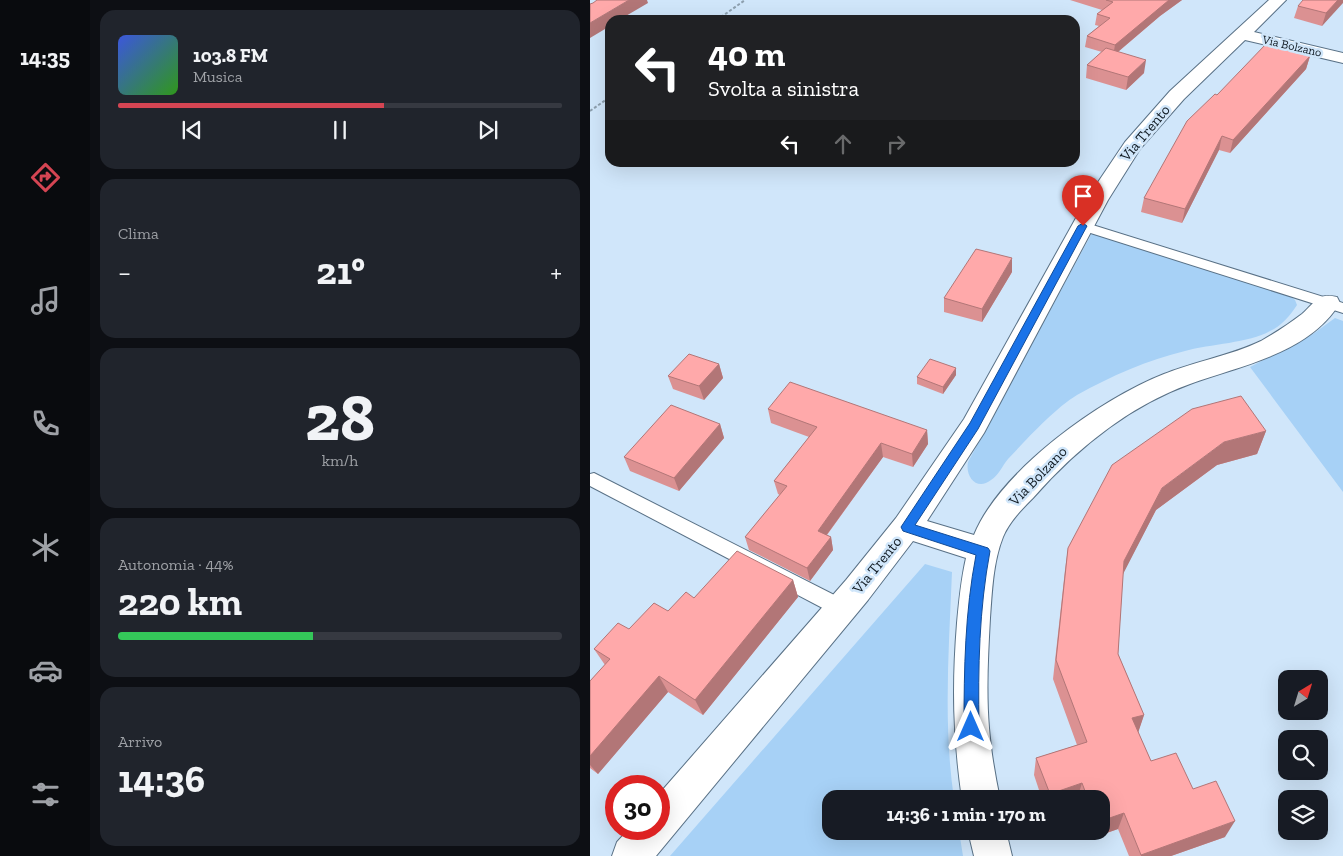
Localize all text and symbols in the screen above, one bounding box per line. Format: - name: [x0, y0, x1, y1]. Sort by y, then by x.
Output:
- street label: Via Bolzano: [1260, 32, 1323, 60]
- text: 40 m: [708, 33, 785, 75]
- icon: left: [625, 35, 690, 100]
- text: 14:35: [20, 44, 70, 71]
- text: 103.8 FM: [193, 44, 268, 67]
- text: Musica: [193, 67, 242, 86]
- text: Svolta a sinistra: [708, 75, 859, 102]
- street label: Via Trento: [1116, 101, 1174, 166]
- icon: previous: [178, 116, 206, 144]
- icon: pause: [326, 116, 354, 144]
- icon: next: [474, 116, 502, 144]
- icon: left: [776, 130, 804, 158]
- icon: ahead: [829, 130, 857, 158]
- icon: right: [882, 130, 910, 158]
- icon: directions: [28, 160, 63, 195]
- pin: [1062, 175, 1104, 226]
- icon: arrive: [1069, 182, 1097, 210]
- text: Clima: [118, 224, 159, 243]
- text: 21°: [316, 248, 365, 294]
- text: −: [118, 256, 131, 289]
- text: +: [550, 256, 562, 289]
- icon: music: [28, 283, 63, 318]
- text: 28: [305, 379, 375, 457]
- icon: phone: [28, 406, 63, 441]
- street label: Via Bolzano: [1005, 442, 1071, 510]
- text: km/h: [322, 451, 358, 470]
- icon: climate: [28, 530, 63, 565]
- street label: Via Trento: [848, 533, 906, 598]
- text: Autonomia · 44%: [118, 555, 234, 574]
- text: 220 km: [118, 579, 242, 625]
- icon: car: [28, 653, 63, 688]
- north arrow: [1278, 670, 1328, 720]
- map controls: [1278, 670, 1328, 840]
- position arrow: [944, 700, 996, 752]
- button: search: [1278, 730, 1328, 780]
- text: Arrivo: [118, 732, 162, 751]
- text: 14:36: [118, 756, 205, 802]
- speed limit sign: 30: [605, 775, 670, 840]
- icon: filters: [28, 777, 63, 812]
- button: layers: [1278, 790, 1328, 840]
- text: 14:36 · 1 min · 170 m: [886, 803, 1046, 826]

